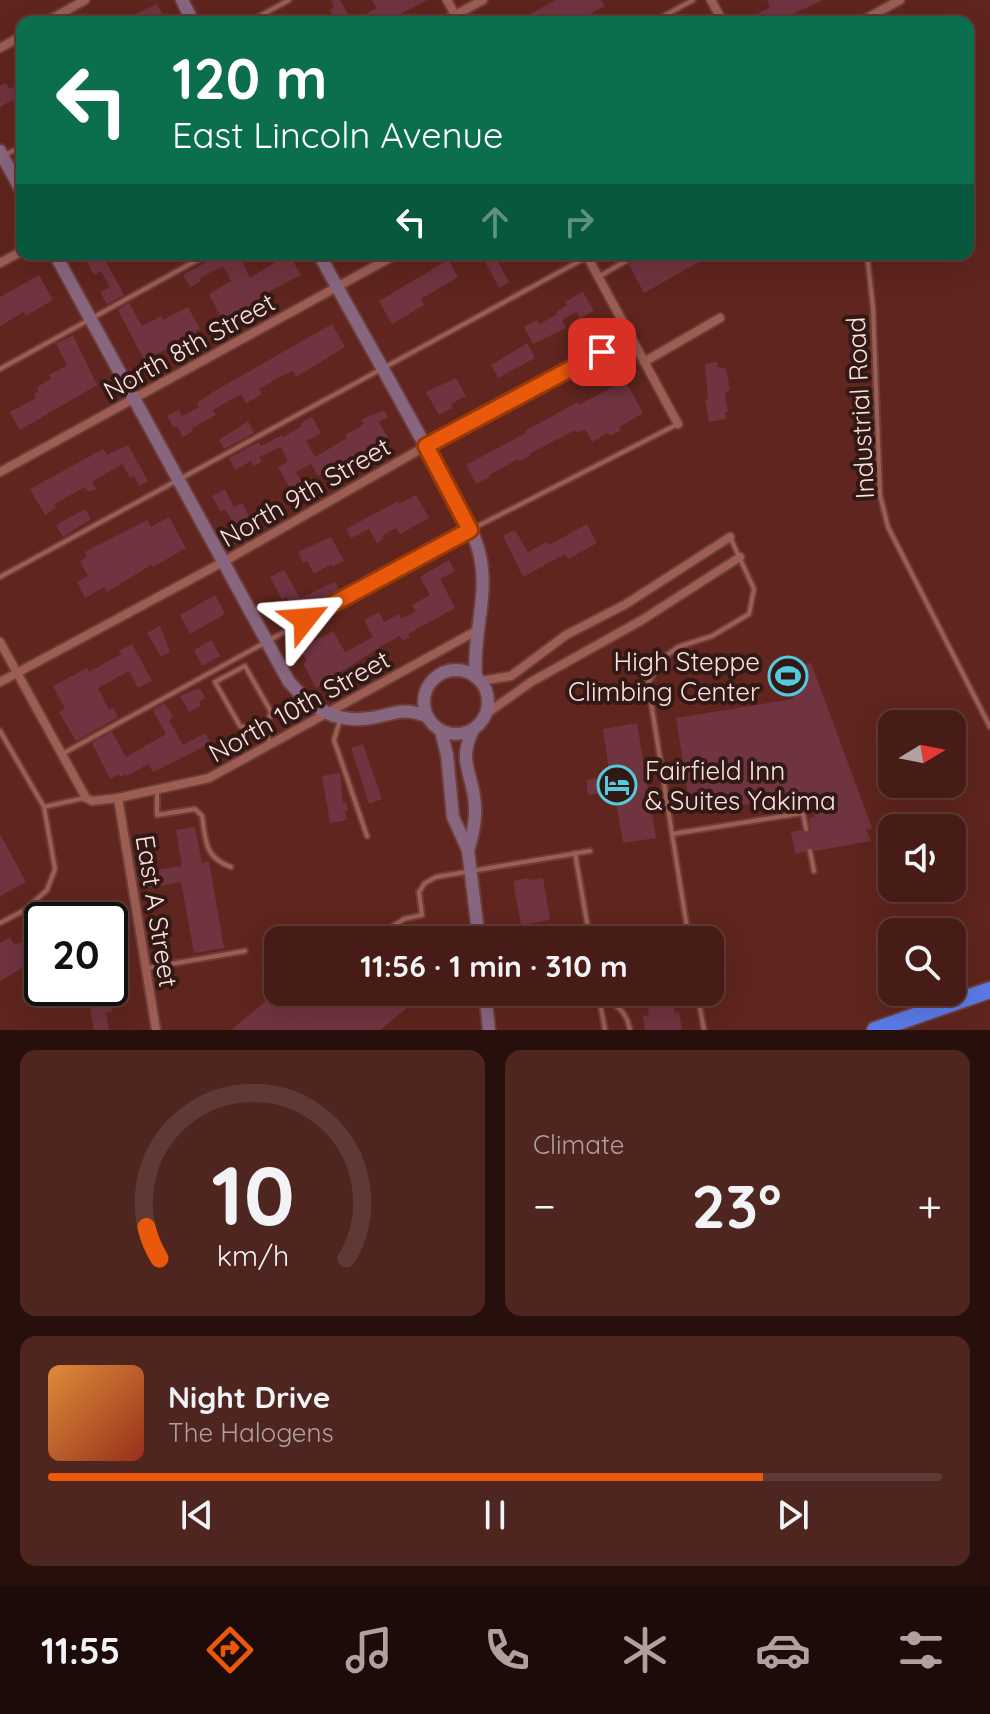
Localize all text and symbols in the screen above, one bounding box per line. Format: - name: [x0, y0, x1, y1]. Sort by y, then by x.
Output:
- text: 120 m: [172, 43, 327, 113]
- icon: left: [40, 48, 144, 152]
- text: East Lincoln Avenue: [172, 112, 503, 157]
- icon: left: [389, 200, 433, 244]
- icon: ahead: [473, 200, 517, 244]
- icon: right: [557, 200, 601, 244]
- street label: North 8th Street: [97, 285, 281, 407]
- street label: Industrial Road: [839, 316, 881, 500]
- pin: [568, 318, 636, 386]
- icon: arrive: [580, 330, 624, 374]
- street label: North 9th Street: [214, 430, 396, 554]
- position arrow: [263, 577, 347, 661]
- street label: North 10th Street: [203, 643, 395, 769]
- place label: High Steppe Climbing Center: [568, 645, 760, 708]
- sports icon: High Steppe Climbing Center: [767, 655, 809, 697]
- north arrow: [878, 710, 966, 798]
- map controls: [878, 710, 966, 1006]
- place label: Fairfield Inn & Suites Yakima: [645, 754, 836, 817]
- hotel icon: Fairfield Inn & Suites Yakima: [596, 764, 638, 806]
- button: sound: [878, 814, 966, 902]
- street label: East A Street: [129, 833, 185, 989]
- speed limit sign: 20: [24, 902, 128, 1006]
- button: search: [878, 918, 966, 1006]
- text: 11:56 · 1 min · 310 m: [360, 947, 628, 985]
- text: Climate: [533, 1128, 624, 1161]
- text: 10: [211, 1142, 294, 1246]
- text: 23°: [692, 1168, 782, 1243]
- text: −: [533, 1178, 556, 1233]
- text: +: [917, 1178, 942, 1233]
- text: km/h: [216, 1237, 289, 1273]
- text: Night Drive: [168, 1378, 330, 1416]
- text: The Halogens: [168, 1416, 334, 1449]
- icon: previous: [175, 1493, 219, 1537]
- icon: pause: [473, 1493, 517, 1537]
- icon: next: [771, 1493, 815, 1537]
- icon: directions: [202, 1622, 258, 1678]
- icon: music: [341, 1622, 397, 1678]
- icon: phone: [479, 1622, 535, 1678]
- icon: climate: [617, 1622, 673, 1678]
- icon: car: [755, 1622, 811, 1678]
- icon: filters: [893, 1622, 949, 1678]
- text: 11:55: [41, 1628, 120, 1673]

